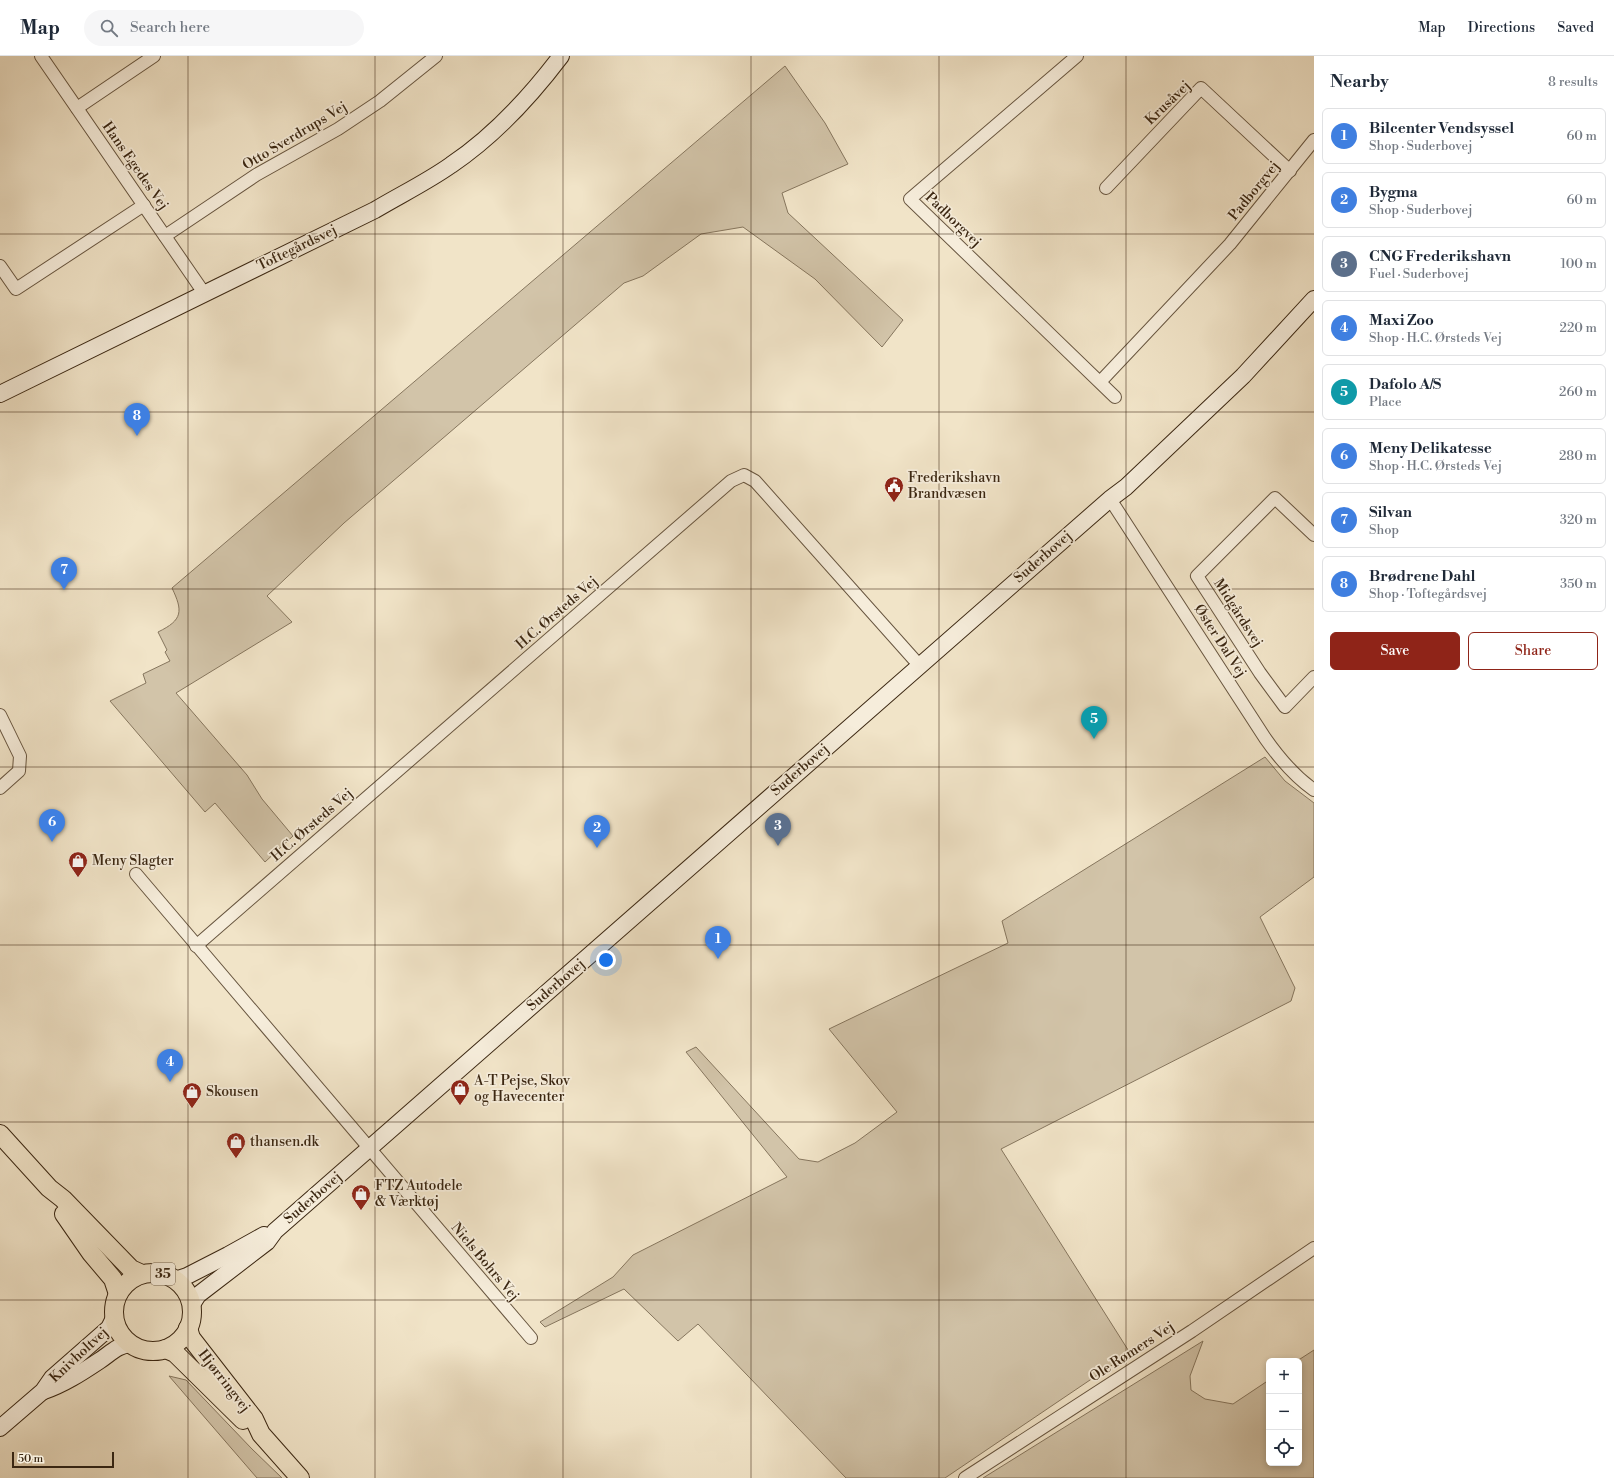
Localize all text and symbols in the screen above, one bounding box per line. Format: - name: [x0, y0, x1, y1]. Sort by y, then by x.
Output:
- search box: [84, 10, 364, 46]
- text: Map: [20, 16, 60, 40]
- icon: search: [98, 17, 120, 39]
- text: Search here: [130, 18, 210, 37]
- text: Map: [1418, 19, 1446, 37]
- text: Directions: [1468, 19, 1535, 37]
- text: Saved: [1557, 19, 1594, 37]
- text: Nearby: [1330, 71, 1389, 93]
- text: 8 results: [1548, 74, 1598, 90]
- street label: Krusåvej: [1142, 77, 1194, 129]
- street label: Otto Sverdrups Vej: [239, 98, 351, 174]
- street label: Hans Egedes Vej: [98, 118, 172, 214]
- text: Bilcenter Vendsyssel: [1369, 119, 1514, 138]
- text: 1: [1341, 128, 1347, 144]
- text: 60 m: [1566, 128, 1597, 144]
- text: Shop · Suderbovej: [1369, 138, 1472, 154]
- street label: Padborgvej: [1225, 158, 1283, 224]
- text: Bygma: [1369, 183, 1418, 202]
- street label: Padborgvej: [921, 189, 985, 251]
- text: 2: [1340, 192, 1348, 208]
- text: 60 m: [1566, 192, 1597, 208]
- text: Shop · Suderbovej: [1369, 202, 1472, 218]
- street label: Toftegårdsvej: [254, 221, 340, 275]
- text: CNG Frederikshavn: [1369, 247, 1511, 266]
- text: 3: [1340, 256, 1348, 272]
- text: 100 m: [1561, 256, 1597, 272]
- text: Fuel · Suderbovej: [1369, 266, 1469, 282]
- text: Maxi Zoo: [1369, 311, 1434, 330]
- text: 4: [1340, 320, 1348, 336]
- text: 220 m: [1559, 320, 1597, 336]
- text: Shop · H.C. Ørsteds Vej: [1369, 330, 1502, 346]
- text: Dafolo A/S: [1369, 375, 1441, 394]
- text: 5: [1340, 384, 1348, 400]
- text: 260 m: [1559, 384, 1597, 400]
- text: Place: [1369, 394, 1401, 410]
- pin: 8: [124, 403, 150, 436]
- text: Meny Delikatesse: [1369, 439, 1492, 458]
- text: 6: [1340, 448, 1348, 464]
- text: 280 m: [1559, 448, 1597, 464]
- text: Shop · H.C. Ørsteds Vej: [1369, 458, 1502, 474]
- place label: Frederikshavn Brandvæsen: [907, 469, 1001, 503]
- public building icon: Frederikshavn Brandvæsen: [883, 475, 905, 503]
- text: Silvan: [1369, 503, 1412, 522]
- text: 7: [1340, 512, 1348, 528]
- text: 320 m: [1560, 512, 1597, 528]
- text: Shop: [1369, 522, 1399, 538]
- street label: Suderbovej: [1010, 527, 1076, 587]
- pin: 7: [51, 557, 77, 590]
- text: Brødrene Dahl: [1369, 567, 1476, 586]
- street label: H.C. Ørsteds Vej: [512, 572, 602, 654]
- street label: Midgårdsvej: [1209, 575, 1267, 651]
- text: 8: [1340, 576, 1348, 592]
- text: 350 m: [1560, 576, 1597, 592]
- text: Shop · Toftegårdsvej: [1369, 586, 1487, 602]
- street label: Øster Dal Vej: [1190, 601, 1250, 681]
- button: Save: [1330, 632, 1460, 670]
- button: Share: [1468, 632, 1598, 670]
- pin: 5: [1081, 706, 1107, 739]
- street label: Suderbovej: [767, 740, 833, 800]
- street label: H.C. Ørsteds Vej: [267, 784, 357, 866]
- pin: 6: [39, 809, 65, 842]
- pin: 3: [765, 813, 791, 846]
- pin: 2: [584, 815, 610, 848]
- shop icon: Meny Slagter: [67, 850, 89, 878]
- place label: Meny Slagter: [92, 852, 174, 870]
- pin: 1: [705, 926, 731, 959]
- your location: [596, 950, 616, 970]
- street label: Suderbovej: [523, 955, 589, 1015]
- pin: 4: [157, 1049, 183, 1082]
- place label: A-T Pejse, Skov og Havecenter: [473, 1072, 571, 1106]
- shop icon: A-T Pejse, Skov og Havecenter: [449, 1078, 471, 1106]
- shop icon: Skousen: [181, 1081, 203, 1109]
- place label: Skousen: [206, 1083, 259, 1101]
- shop icon: thansen.dk: [225, 1131, 247, 1159]
- place label: thansen.dk: [250, 1133, 320, 1151]
- street label: Suderbovej: [280, 1168, 346, 1228]
- place label: FTZ Autodele & Værktøj: [375, 1177, 463, 1211]
- shop icon: FTZ Autodele & Værktøj: [350, 1183, 372, 1211]
- street label: Niels Bohrs Vej: [447, 1219, 523, 1305]
- road number: 35: [151, 1263, 175, 1285]
- street label: Ole Rømers Vej: [1086, 1318, 1178, 1386]
- street label: Knivholtvej: [46, 1323, 112, 1387]
- street label: Hjørringvej: [194, 1346, 254, 1416]
- map controls: [1266, 1358, 1302, 1466]
- button: +: [1266, 1358, 1302, 1394]
- button: −: [1266, 1394, 1302, 1430]
- button: locate: [1266, 1430, 1302, 1466]
- scale bar: [12, 1450, 114, 1469]
- text: 50 m: [18, 1452, 43, 1466]

